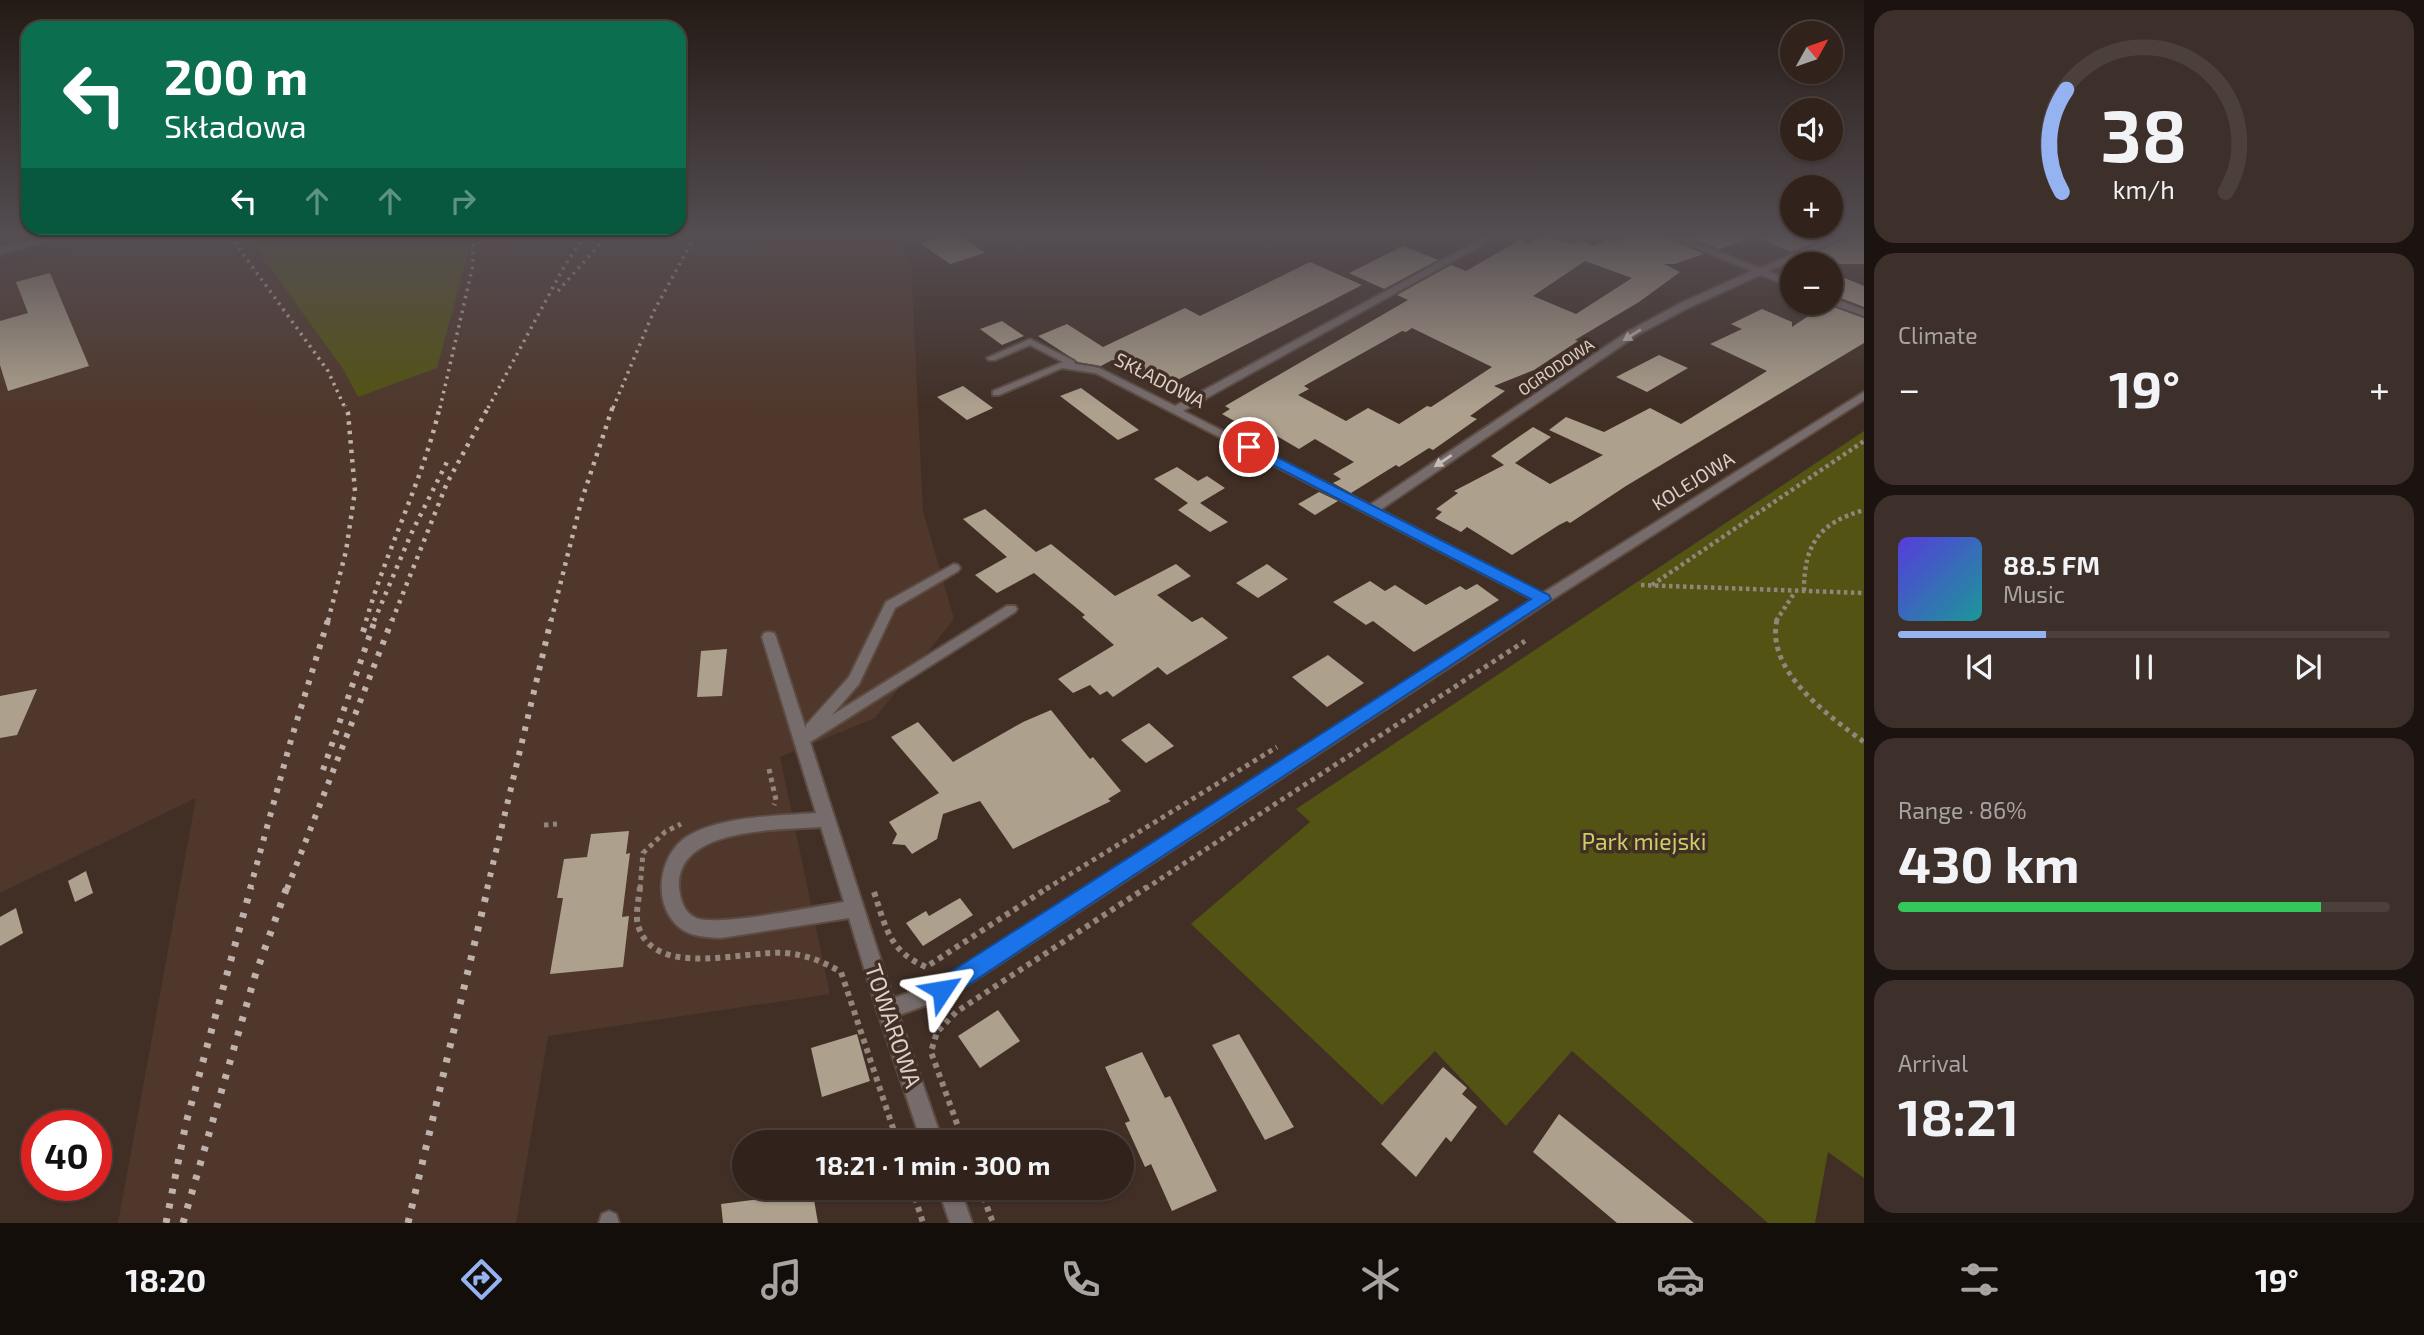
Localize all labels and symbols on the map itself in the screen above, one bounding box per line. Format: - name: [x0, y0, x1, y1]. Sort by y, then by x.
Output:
- north arrow: [1780, 21, 1843, 84]
- one-way arrow: [1622, 328, 1642, 341]
- street label: OGRODOWA: [1514, 334, 1597, 399]
- street label: SKŁADOWA: [1111, 347, 1209, 412]
- pin: [1219, 417, 1279, 477]
- street label: KOLEJOWA: [1647, 446, 1738, 515]
- one-way arrow: [1433, 455, 1453, 468]
- park label: Park miejski: [1582, 827, 1706, 855]
- position arrow: [905, 953, 979, 1027]
- street label: TOWAROWA: [860, 960, 928, 1092]
- speed limit sign: 40: [21, 1110, 112, 1201]

